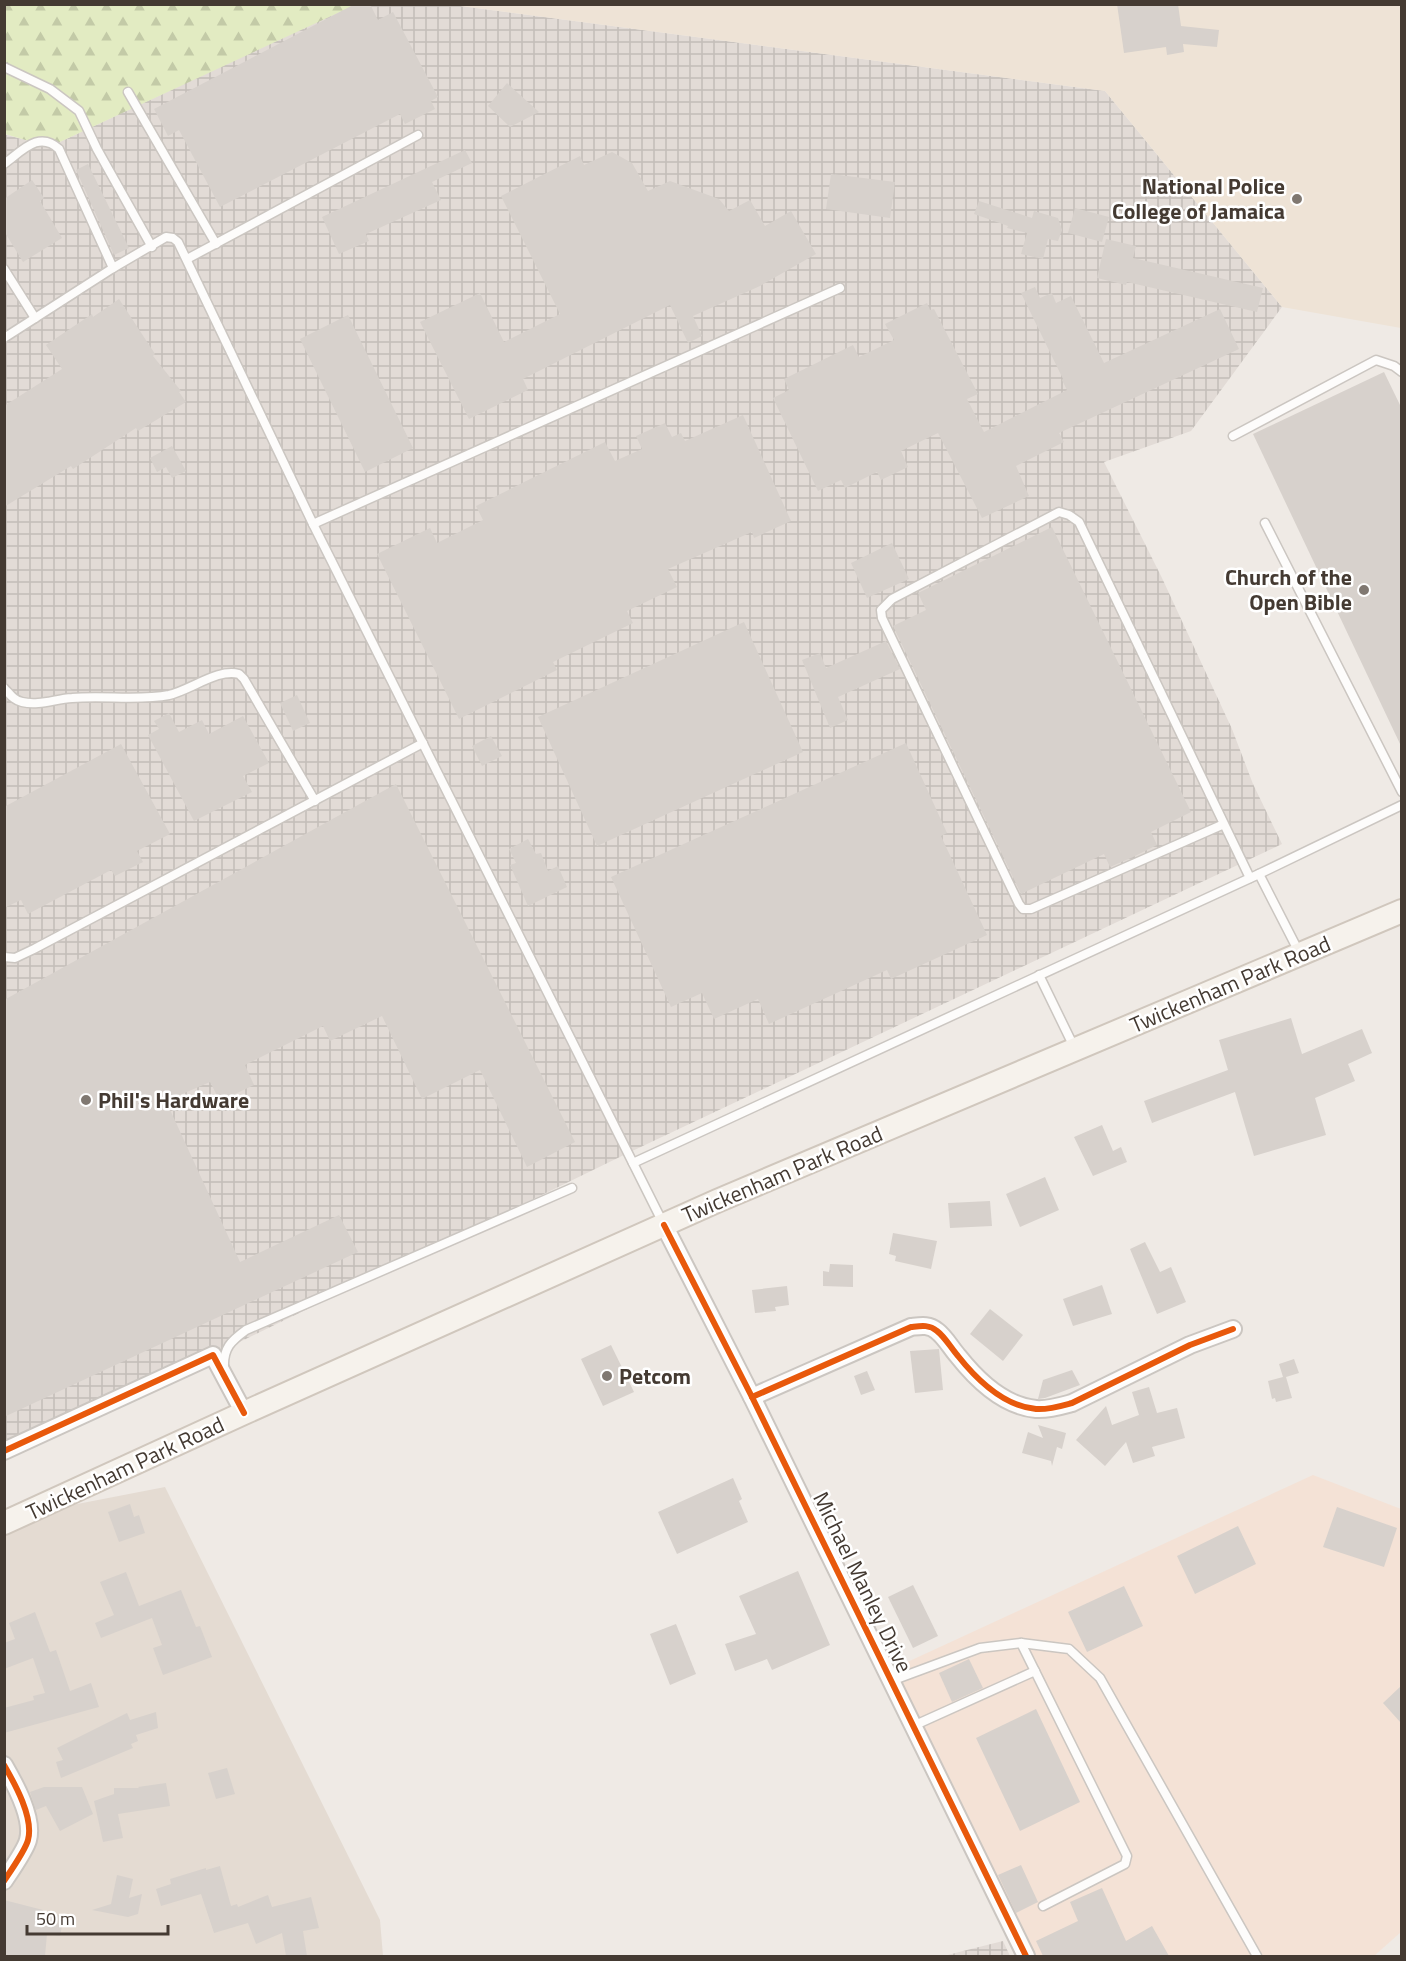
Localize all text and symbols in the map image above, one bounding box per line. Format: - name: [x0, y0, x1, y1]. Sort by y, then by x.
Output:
- place label: National Police College of Jamaica: [1112, 169, 1285, 228]
- marker: National Police College of Jamaica: [1290, 192, 1304, 206]
- place label: Church of the Open Bible: [1225, 560, 1352, 619]
- marker: Church of the Open Bible: [1357, 583, 1371, 597]
- street label: Twickenham Park Road: [1124, 926, 1336, 1042]
- place label: Phil's Hardware: [98, 1083, 249, 1117]
- marker: Phil's Hardware: [79, 1093, 93, 1107]
- street label: Twickenham Park Road: [676, 1116, 888, 1232]
- place label: Petcom: [619, 1359, 691, 1393]
- marker: Petcom: [600, 1369, 614, 1383]
- street label: Twickenham Park Road: [20, 1407, 230, 1529]
- street label: Michael Manley Drive: [804, 1486, 922, 1678]
- scale bar: [27, 1898, 168, 1936]
- text: 50 m: [36, 1905, 75, 1932]

